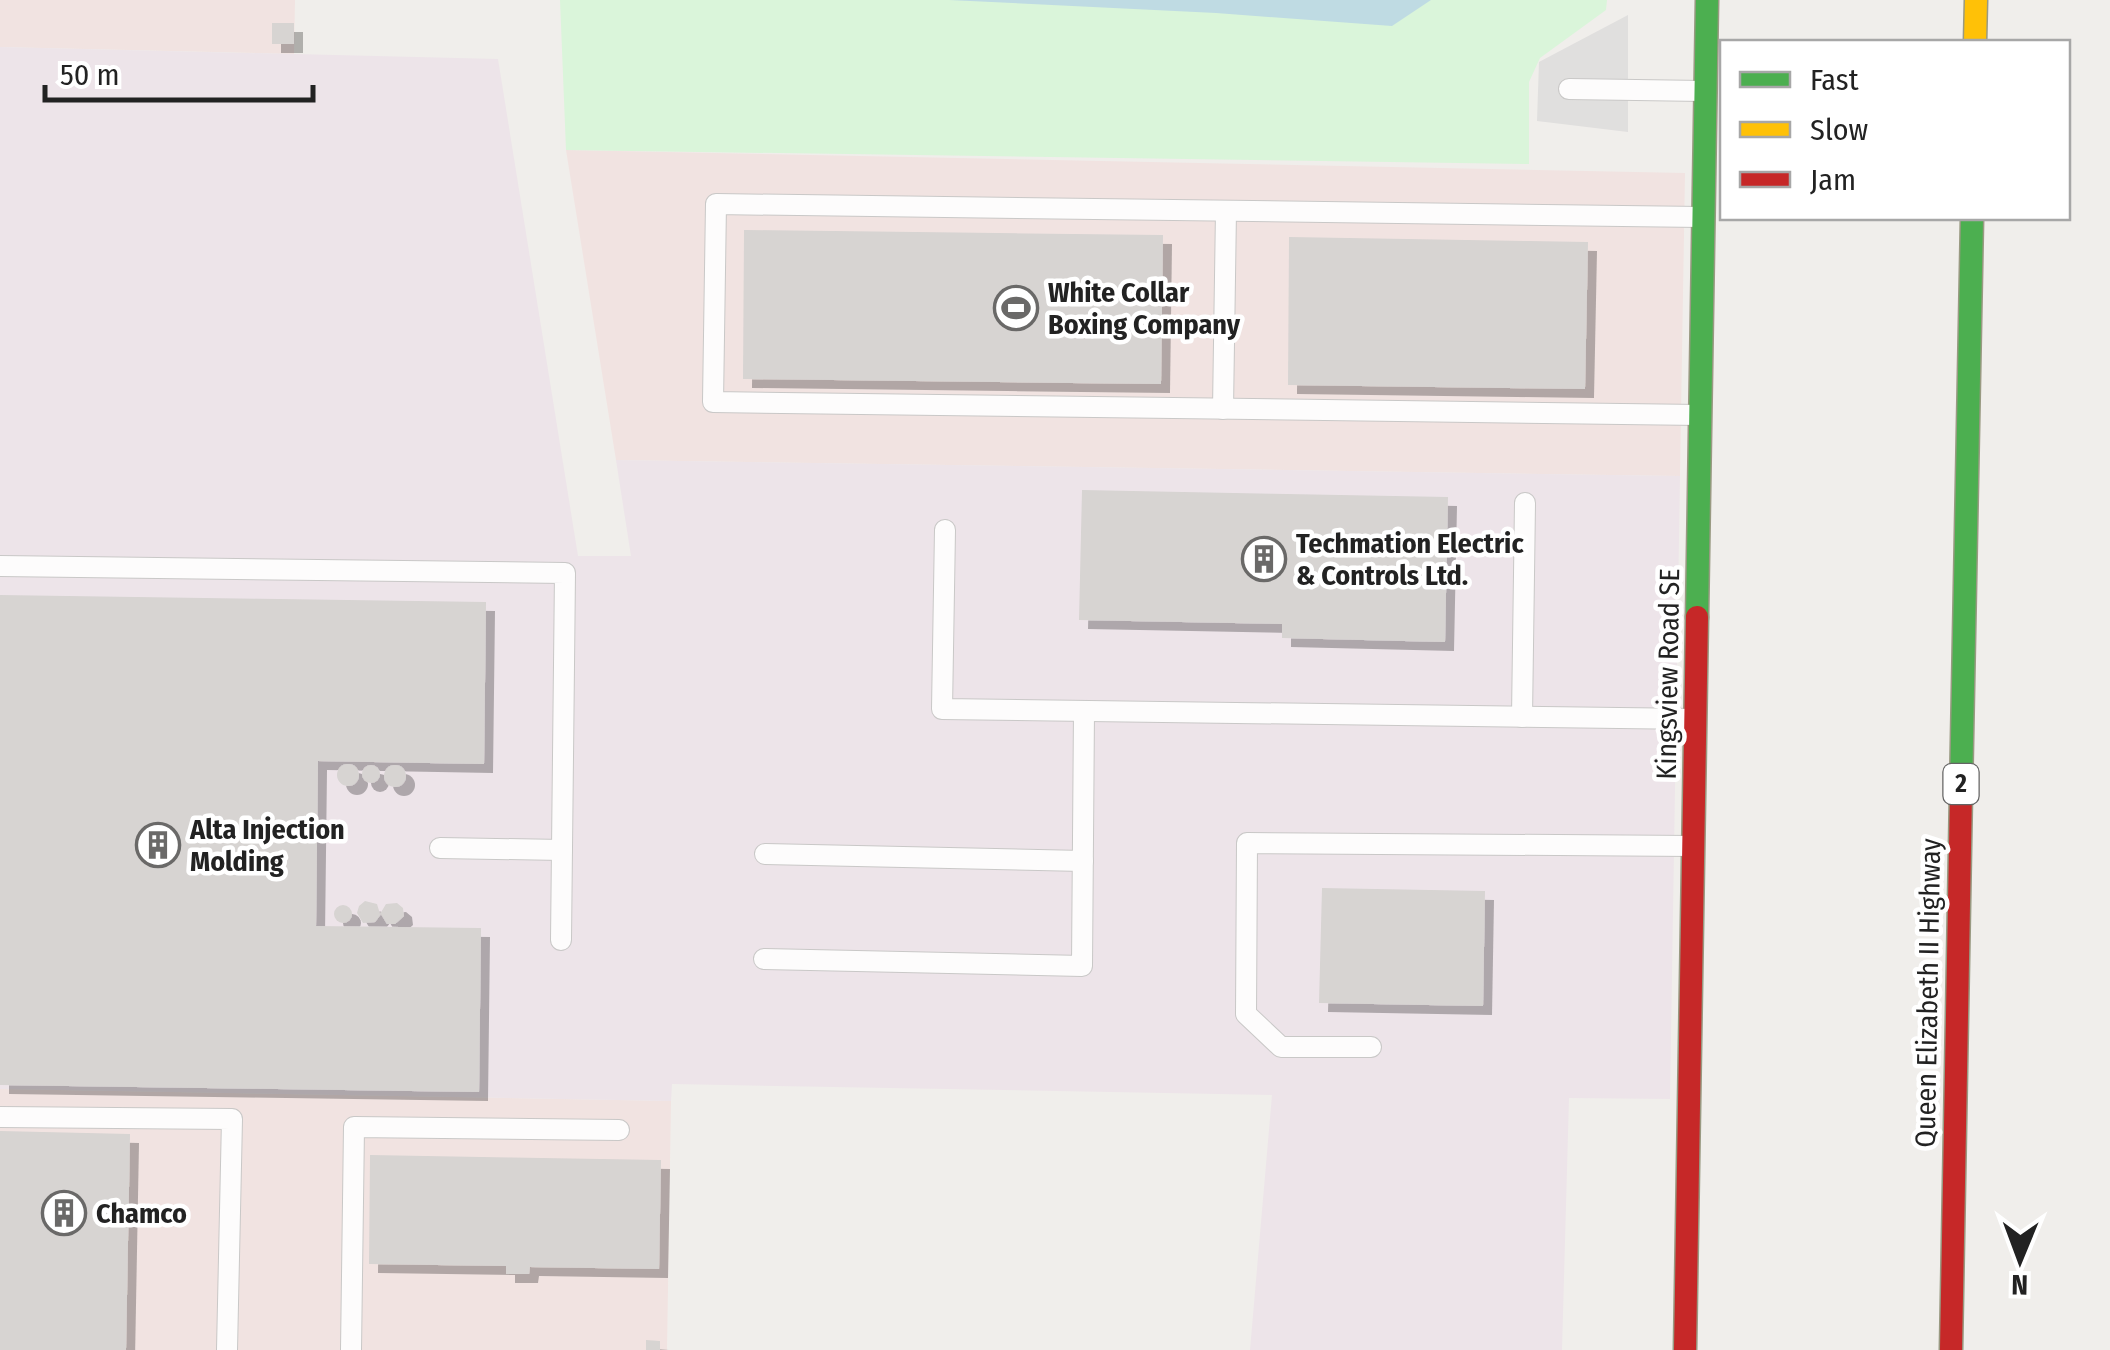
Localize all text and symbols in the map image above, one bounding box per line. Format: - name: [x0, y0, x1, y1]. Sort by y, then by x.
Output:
- scale bar: [45, 40, 312, 102]
- legend: [1720, 40, 2070, 220]
- text: 50 m: [60, 57, 120, 93]
- text: Fast: [1810, 62, 1859, 98]
- text: Slow: [1810, 112, 1868, 148]
- text: Jam: [1810, 162, 1856, 198]
- place label: White Collar Boxing Company: [1048, 276, 1241, 341]
- sports icon: White Collar Boxing Company: [993, 285, 1039, 331]
- place label: Techmation Electric & Controls Ltd.: [1296, 527, 1524, 592]
- building icon: Techmation Electric & Controls Ltd.: [1241, 536, 1287, 582]
- street label: Kingsview Road SE: [1650, 568, 1686, 780]
- road number: 2: [1944, 764, 1978, 804]
- place label: Alta Injection Molding: [189, 813, 345, 878]
- building icon: Alta Injection Molding: [135, 822, 181, 868]
- street label: Queen Elizabeth II Highway: [1909, 838, 1947, 1148]
- building icon: Chamco: [41, 1190, 87, 1236]
- place label: Chamco: [96, 1197, 187, 1230]
- north arrow: [1970, 1210, 2070, 1310]
- text: N: [2011, 1268, 2028, 1301]

